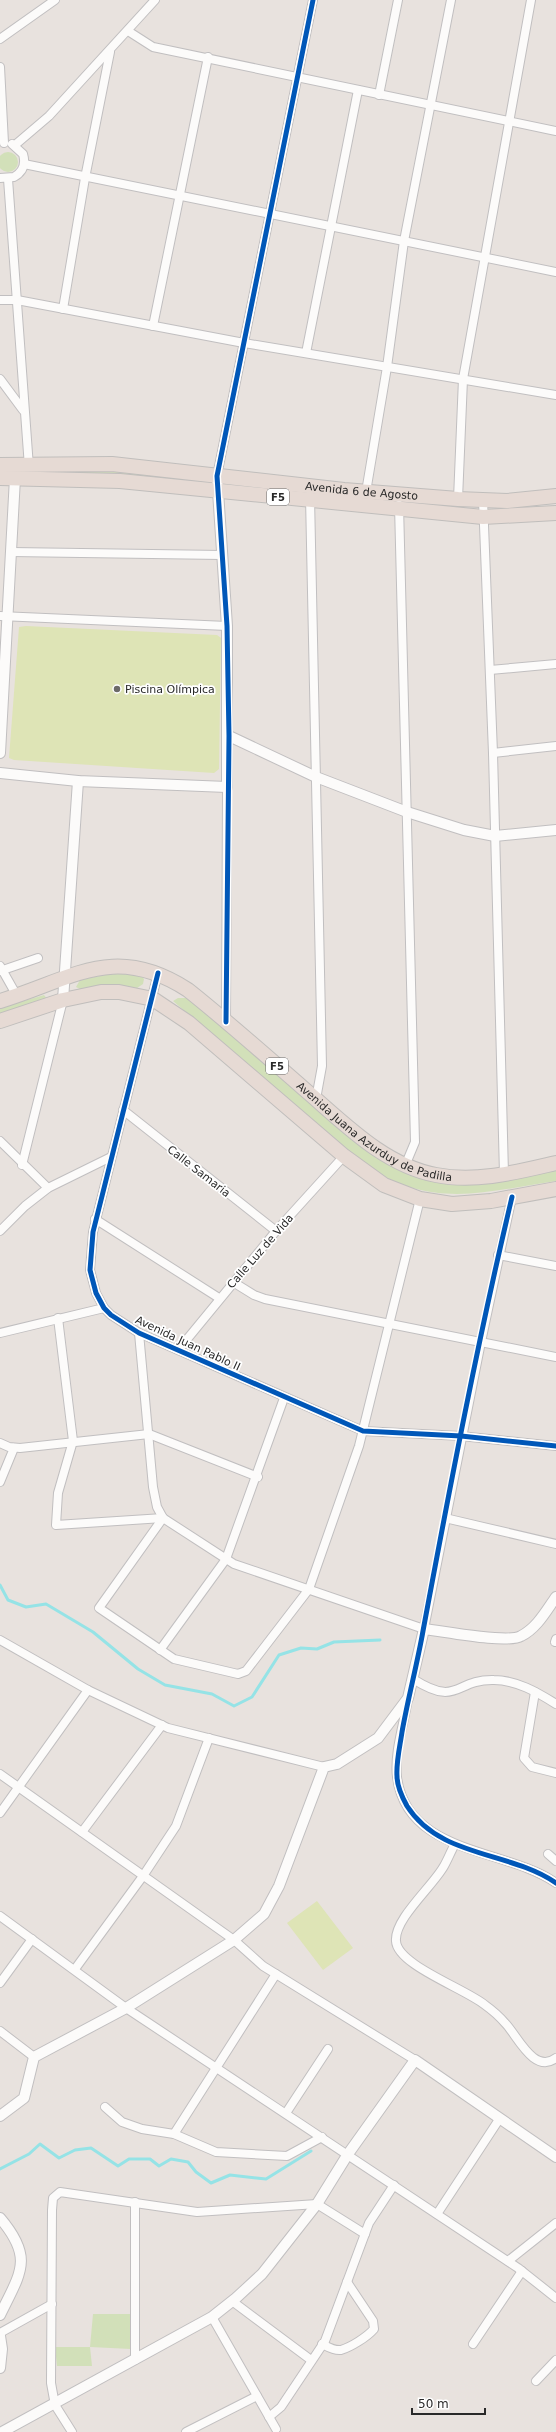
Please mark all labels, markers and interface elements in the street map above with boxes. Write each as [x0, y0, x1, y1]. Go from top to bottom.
street label: Avenida 6 de Agosto [304, 480, 419, 503]
road number: F5 [267, 489, 289, 505]
place label: Piscina Olímpica [125, 683, 215, 696]
marker: Piscina Olímpica [112, 684, 122, 694]
road number: F5 [266, 1058, 288, 1074]
street label: Avenida Juana Azurduy de Padilla [294, 1079, 453, 1184]
street label: Calle Samaria [165, 1143, 233, 1200]
street label: Calle Luz de Vida [225, 1211, 296, 1291]
street label: Avenida Juan Pablo II [133, 1313, 242, 1374]
scale bar [412, 2390, 485, 2416]
text: 50 m [418, 2397, 449, 2411]

